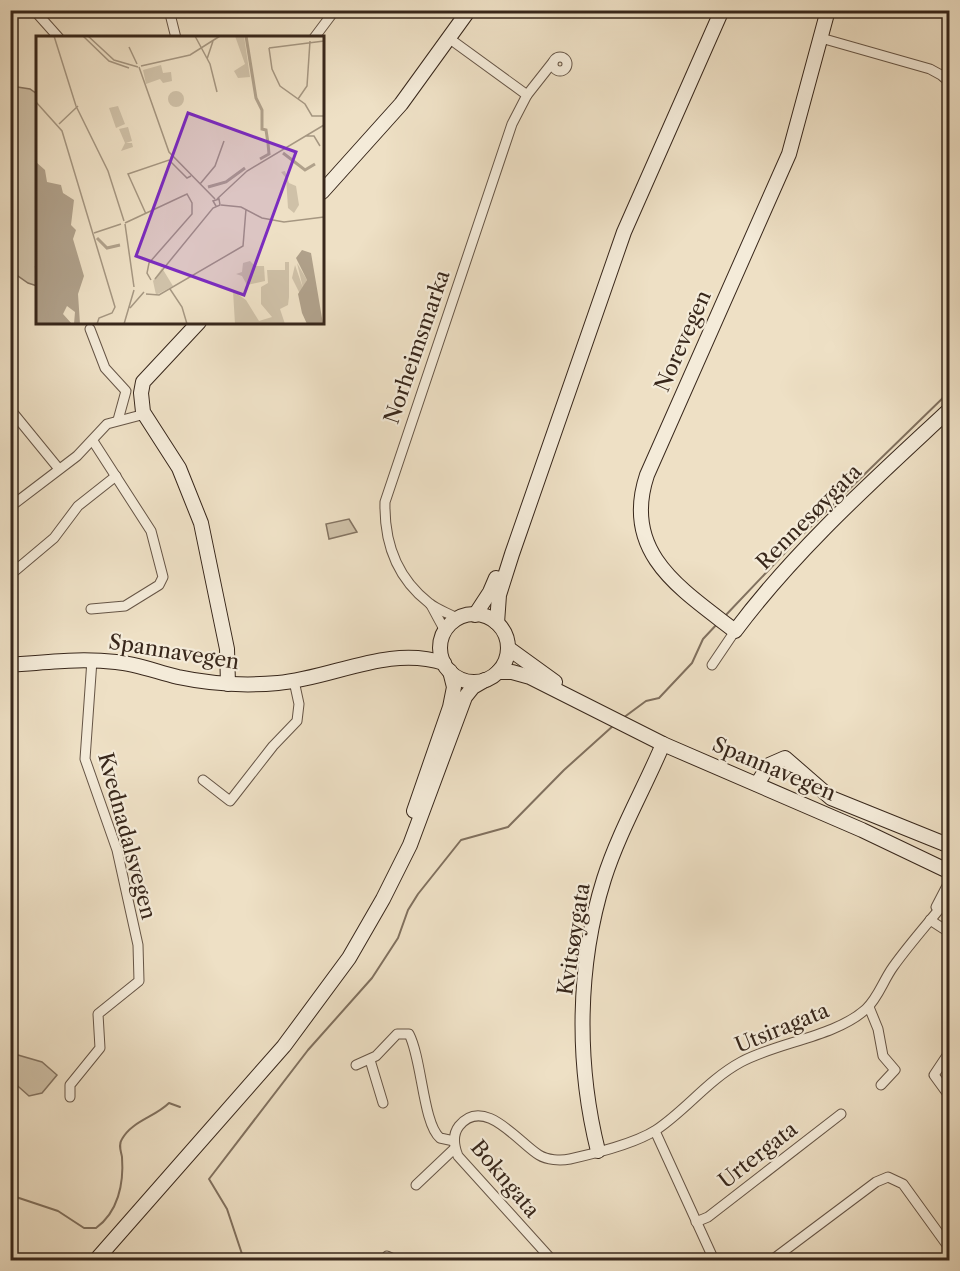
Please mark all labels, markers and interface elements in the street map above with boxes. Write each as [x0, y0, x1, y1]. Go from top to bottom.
inset map [36, 36, 324, 324]
street label: Norheimsmarka [379, 266, 455, 427]
street label: Norevegen [649, 286, 716, 395]
street label: Rennesøygata [751, 458, 867, 574]
street label: Spannavegen [107, 629, 241, 674]
street label: Spannavegen [709, 731, 840, 806]
street label: Kvednadalsvegen [93, 750, 162, 922]
street label: Kvitsøygata [552, 880, 595, 997]
street label: Utsiragata [731, 997, 833, 1058]
street label: Urtergata [713, 1116, 803, 1193]
street label: Bokngata [466, 1135, 546, 1223]

